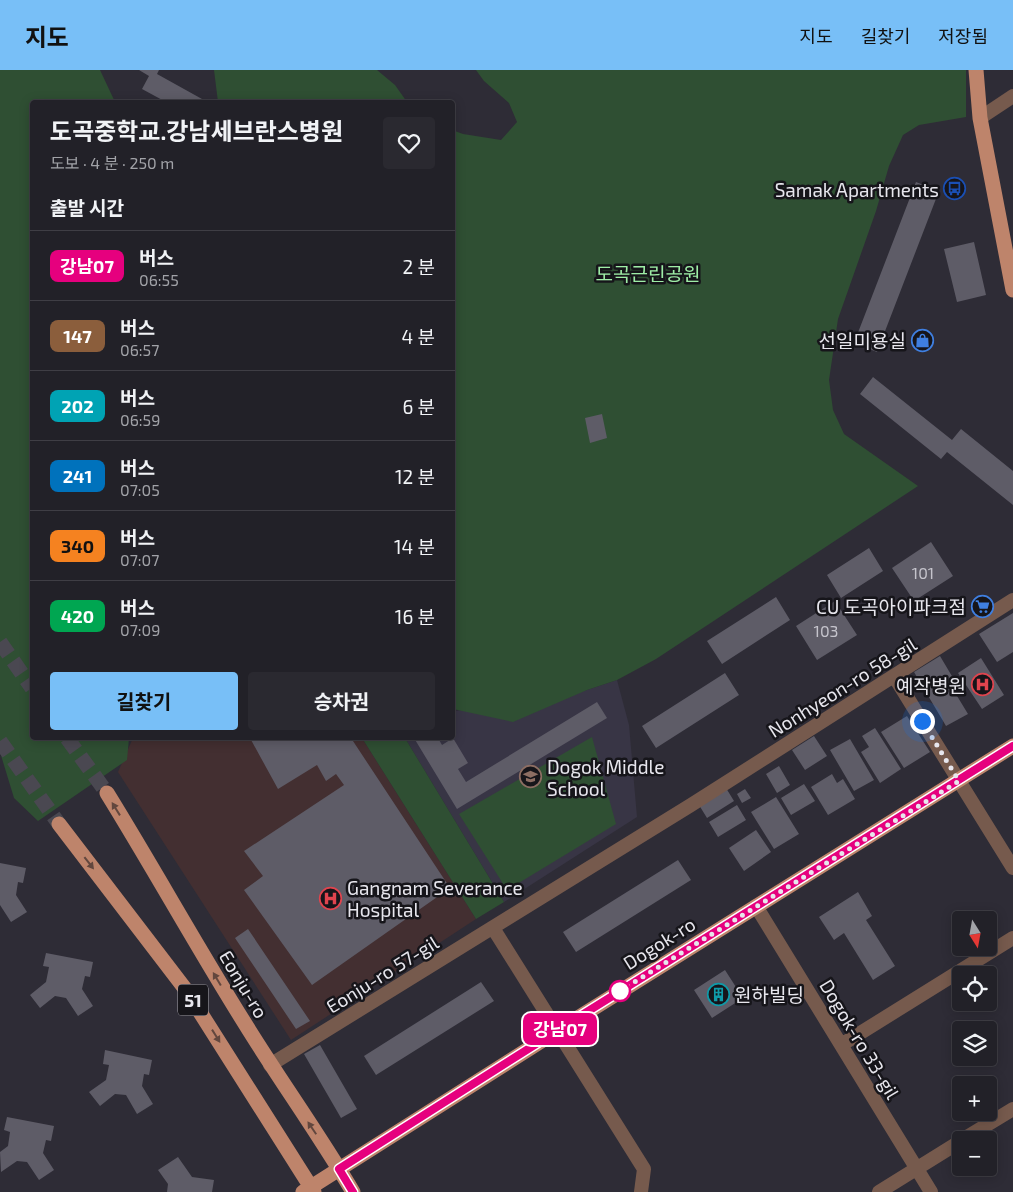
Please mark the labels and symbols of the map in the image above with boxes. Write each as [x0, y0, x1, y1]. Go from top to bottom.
bus stop icon: Samak Apartments [943, 177, 967, 201]
place label: Samak Apartments [775, 178, 939, 201]
park label: 도곡근린공원 [596, 262, 700, 285]
shop icon: 선일미용실 [910, 328, 934, 352]
place label: 선일미용실 [819, 329, 906, 352]
house number: 101 [912, 563, 934, 582]
supermarket icon: CU 도곡아이파크점 [970, 594, 994, 618]
place label: CU 도곡아이파크점 [816, 595, 966, 618]
house number: 103 [814, 621, 838, 640]
street label: Nonhyeon-ro 58-gil [764, 632, 921, 742]
hospital icon: 예작병원 [970, 673, 994, 697]
place label: 예작병원 [896, 674, 966, 697]
your location [910, 709, 935, 734]
place label: Dogok Middle School [547, 755, 664, 800]
school or university icon: Dogok Middle School [519, 765, 543, 789]
one-way arrow [112, 802, 121, 815]
one-way arrow [83, 856, 94, 869]
place label: Gangnam Severance Hospital [347, 876, 523, 921]
hospital icon: Gangnam Severance Hospital [319, 886, 343, 910]
north arrow [952, 911, 998, 956]
street label: Dogok-ro [619, 912, 699, 974]
street label: Eonju-ro 57-gil [322, 930, 443, 1018]
street label: Eonju-ro [215, 946, 273, 1022]
one-way arrow [212, 972, 221, 985]
street label: Dogok-ro 33-gil [815, 975, 905, 1103]
unlabelled marker [609, 980, 631, 1002]
building icon: 원하빌딩 [706, 982, 730, 1006]
place label: 원하빌딩 [734, 983, 804, 1006]
road number: 51 [178, 984, 208, 1016]
line badge: 강남07 [525, 1013, 595, 1045]
one-way arrow [211, 1030, 220, 1043]
one-way arrow [307, 1122, 317, 1135]

